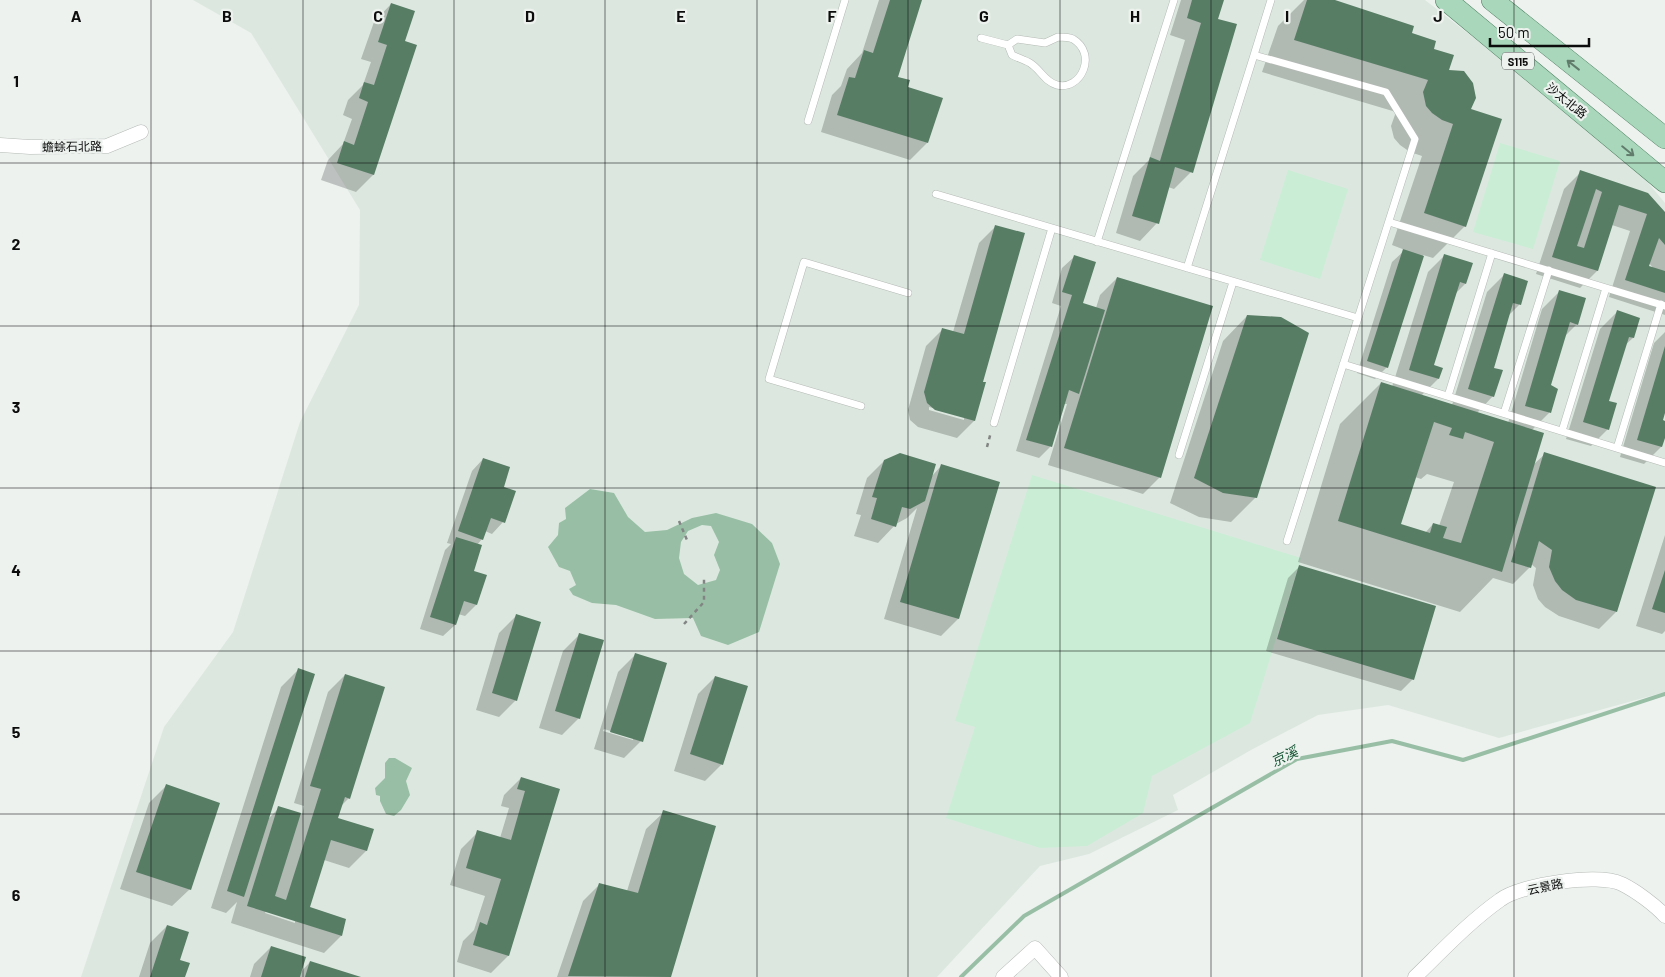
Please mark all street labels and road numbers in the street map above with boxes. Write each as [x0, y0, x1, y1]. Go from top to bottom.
road number: S115 [1502, 52, 1534, 70]
street label: 沙太北路 [1544, 79, 1590, 121]
street label: 蟾蜍石北路 [42, 138, 102, 154]
street label: 云景路 [1526, 875, 1564, 897]

